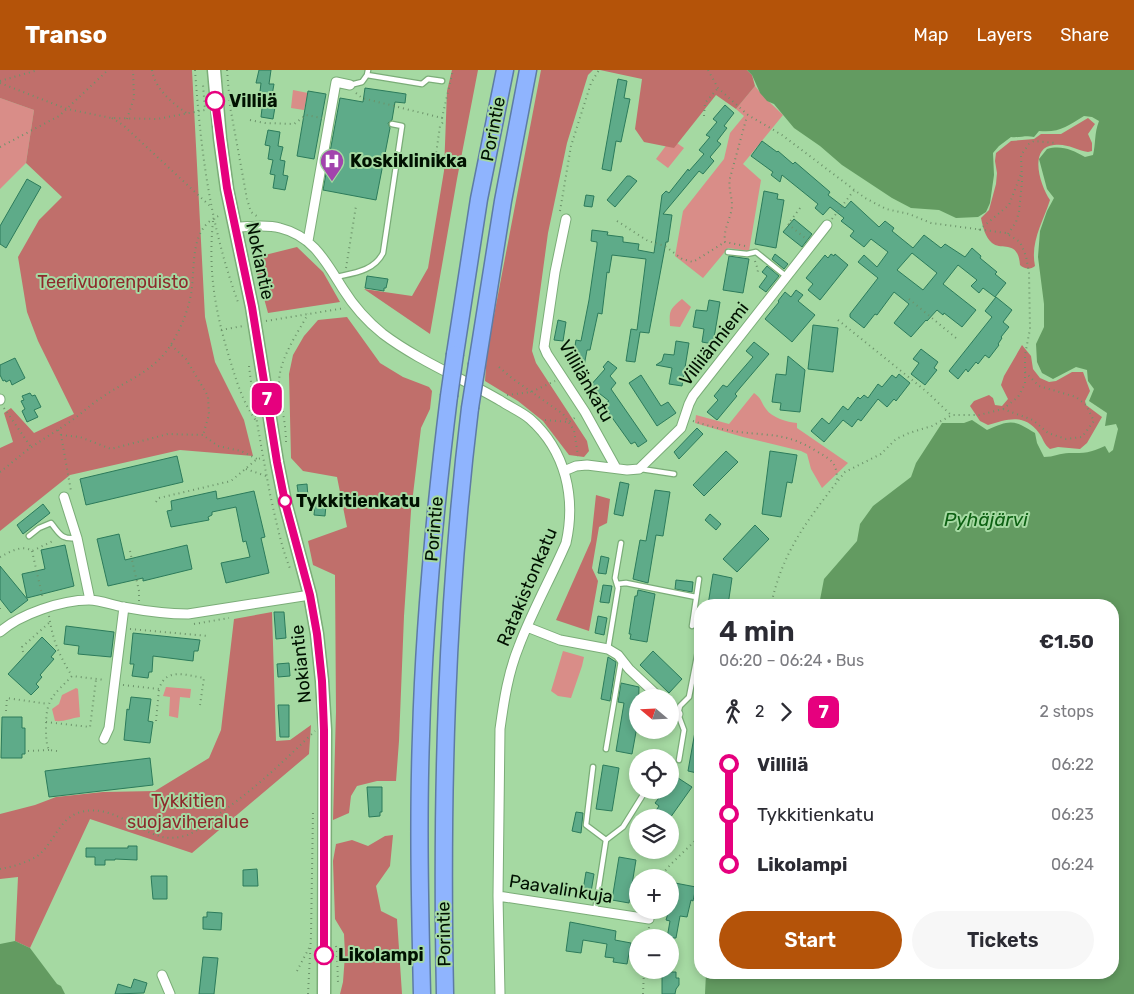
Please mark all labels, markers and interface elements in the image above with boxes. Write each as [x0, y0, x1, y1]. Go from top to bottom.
text: Transo [25, 21, 107, 49]
text: Map [914, 24, 949, 46]
text: Layers [977, 24, 1032, 46]
text: Share [1060, 24, 1109, 46]
place label: Villilä [229, 90, 278, 112]
marker: Villilä [205, 91, 225, 111]
street label: Porintie [476, 95, 510, 163]
hospital icon: Koskiklinikka [319, 148, 345, 182]
place label: Koskiklinikka [350, 150, 467, 172]
street label: Nokiantie [241, 220, 279, 302]
park label: Teerivuorenpuisto [37, 271, 189, 293]
street label: Villilänniemi [675, 298, 753, 390]
street label: Villilänkatu [554, 336, 618, 426]
line badge: 7 [251, 383, 283, 415]
text: 7 [262, 388, 272, 410]
place label: Tykkitienkatu [296, 490, 420, 512]
marker: Tykkitienkatu [278, 494, 292, 508]
street label: Porintie [420, 496, 448, 562]
water label: Pyhäjärvi [944, 508, 1028, 531]
street label: Ratakistonkatu [492, 524, 562, 650]
text: 4 min [719, 615, 795, 648]
street label: Nokiantie [286, 624, 316, 704]
text: €1.50 [1039, 630, 1094, 653]
text: 06:20 – 06:24 · Bus [719, 651, 864, 670]
north arrow [629, 689, 679, 739]
map controls [629, 689, 679, 979]
icon: walk [719, 698, 747, 726]
icon: forward [772, 698, 800, 726]
text: 7 [818, 701, 829, 723]
text: 2 [755, 702, 764, 721]
text: 2 stops [1039, 702, 1094, 721]
button: locate [629, 749, 679, 799]
text: Villilä [757, 753, 808, 776]
text: 06:22 [1051, 755, 1094, 774]
park label: Tykkitien suojaviheralue [127, 790, 249, 833]
text: Tykkitienkatu [757, 803, 874, 826]
text: 06:23 [1051, 805, 1094, 824]
button: layers [629, 809, 679, 859]
text: Likolampi [757, 853, 848, 876]
text: 06:24 [1051, 855, 1094, 874]
button: + [629, 869, 679, 919]
street label: Paavalinkuja [507, 870, 615, 908]
street label: Porintie [432, 901, 456, 967]
button: Start [719, 911, 902, 969]
button: Tickets [912, 911, 1094, 969]
button: − [629, 929, 679, 979]
place label: Likolampi [338, 944, 424, 966]
marker: Likolampi [314, 945, 334, 965]

